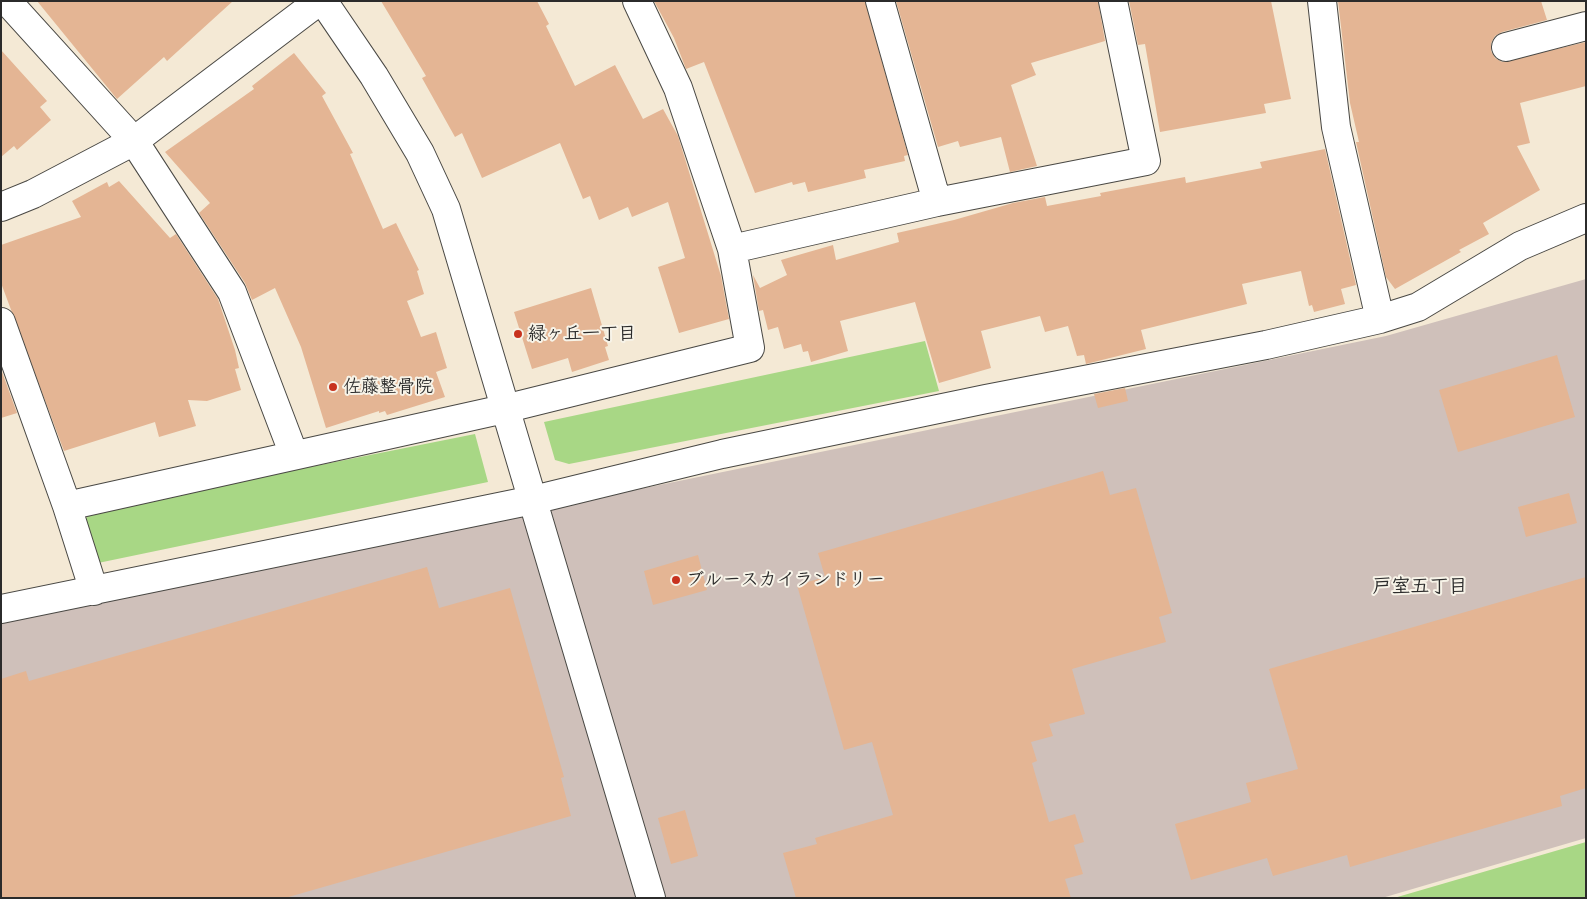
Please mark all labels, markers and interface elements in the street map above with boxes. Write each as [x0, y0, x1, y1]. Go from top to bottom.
place label: 緑ヶ丘一丁目 [528, 323, 636, 345]
marker: 緑ヶ丘一丁目 [512, 328, 524, 340]
place label: 佐藤整骨院 [343, 376, 433, 398]
marker: 佐藤整骨院 [327, 381, 339, 393]
place label: ブルースカイランドリー [686, 569, 885, 591]
marker: ブルースカイランドリー [670, 574, 682, 586]
district label: 戸室五丁目 [1373, 576, 1467, 598]

